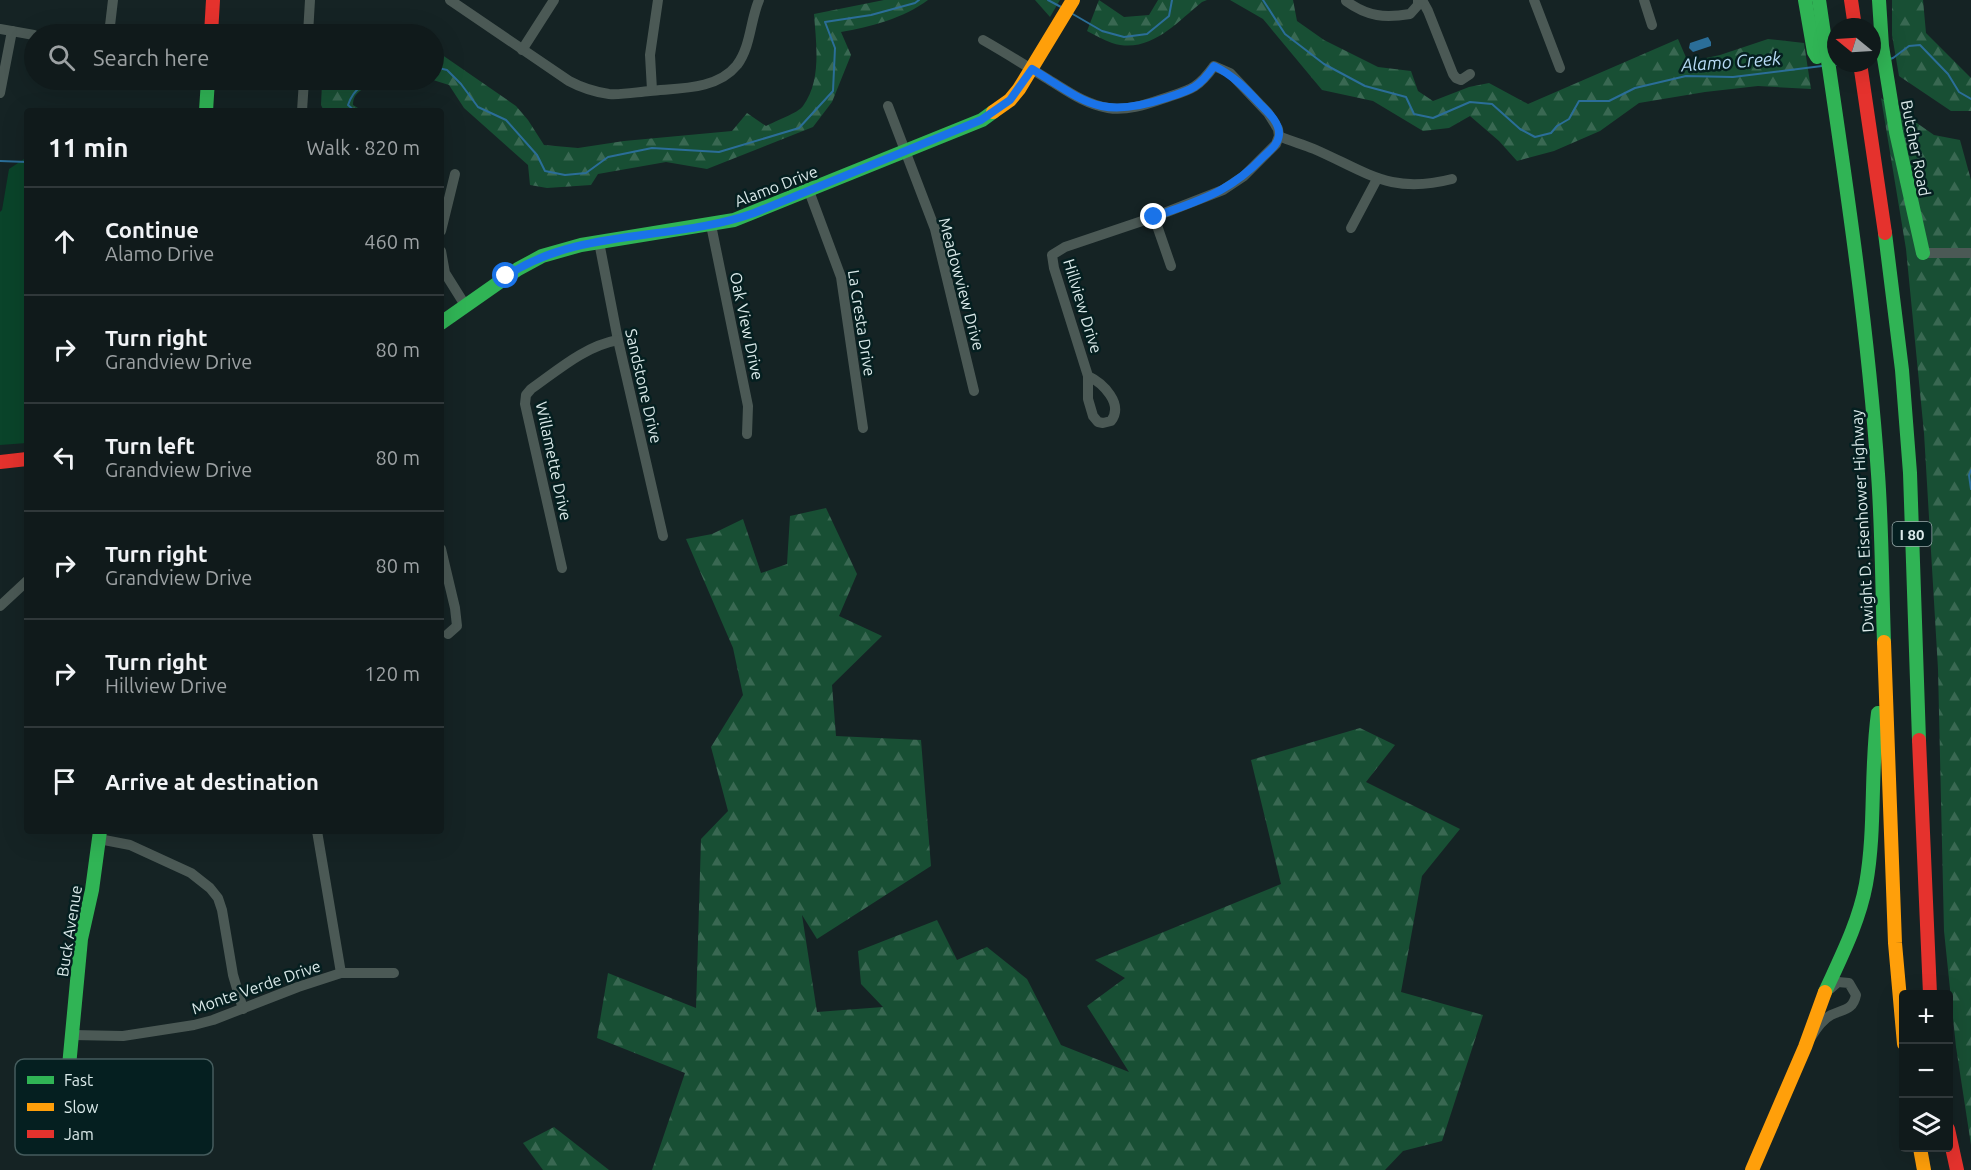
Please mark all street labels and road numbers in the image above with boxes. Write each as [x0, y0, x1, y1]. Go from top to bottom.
street label: Butcher Road [1898, 98, 1934, 198]
street label: Alamo Drive [732, 162, 820, 210]
street label: Meadowview Drive [936, 216, 988, 352]
street label: Hillview Drive [1060, 257, 1106, 355]
street label: La Cresta Drive [845, 268, 879, 378]
street label: Oak View Drive [727, 270, 767, 382]
street label: Sandstone Drive [622, 327, 666, 445]
street label: Willamette Drive [533, 400, 575, 522]
street label: Dwight D. Eisenhower Highway [1847, 409, 1877, 633]
road number: I 80 [1892, 522, 1932, 546]
street label: Buck Avenue [53, 884, 85, 978]
street label: Monte Verde Drive [189, 956, 323, 1018]

